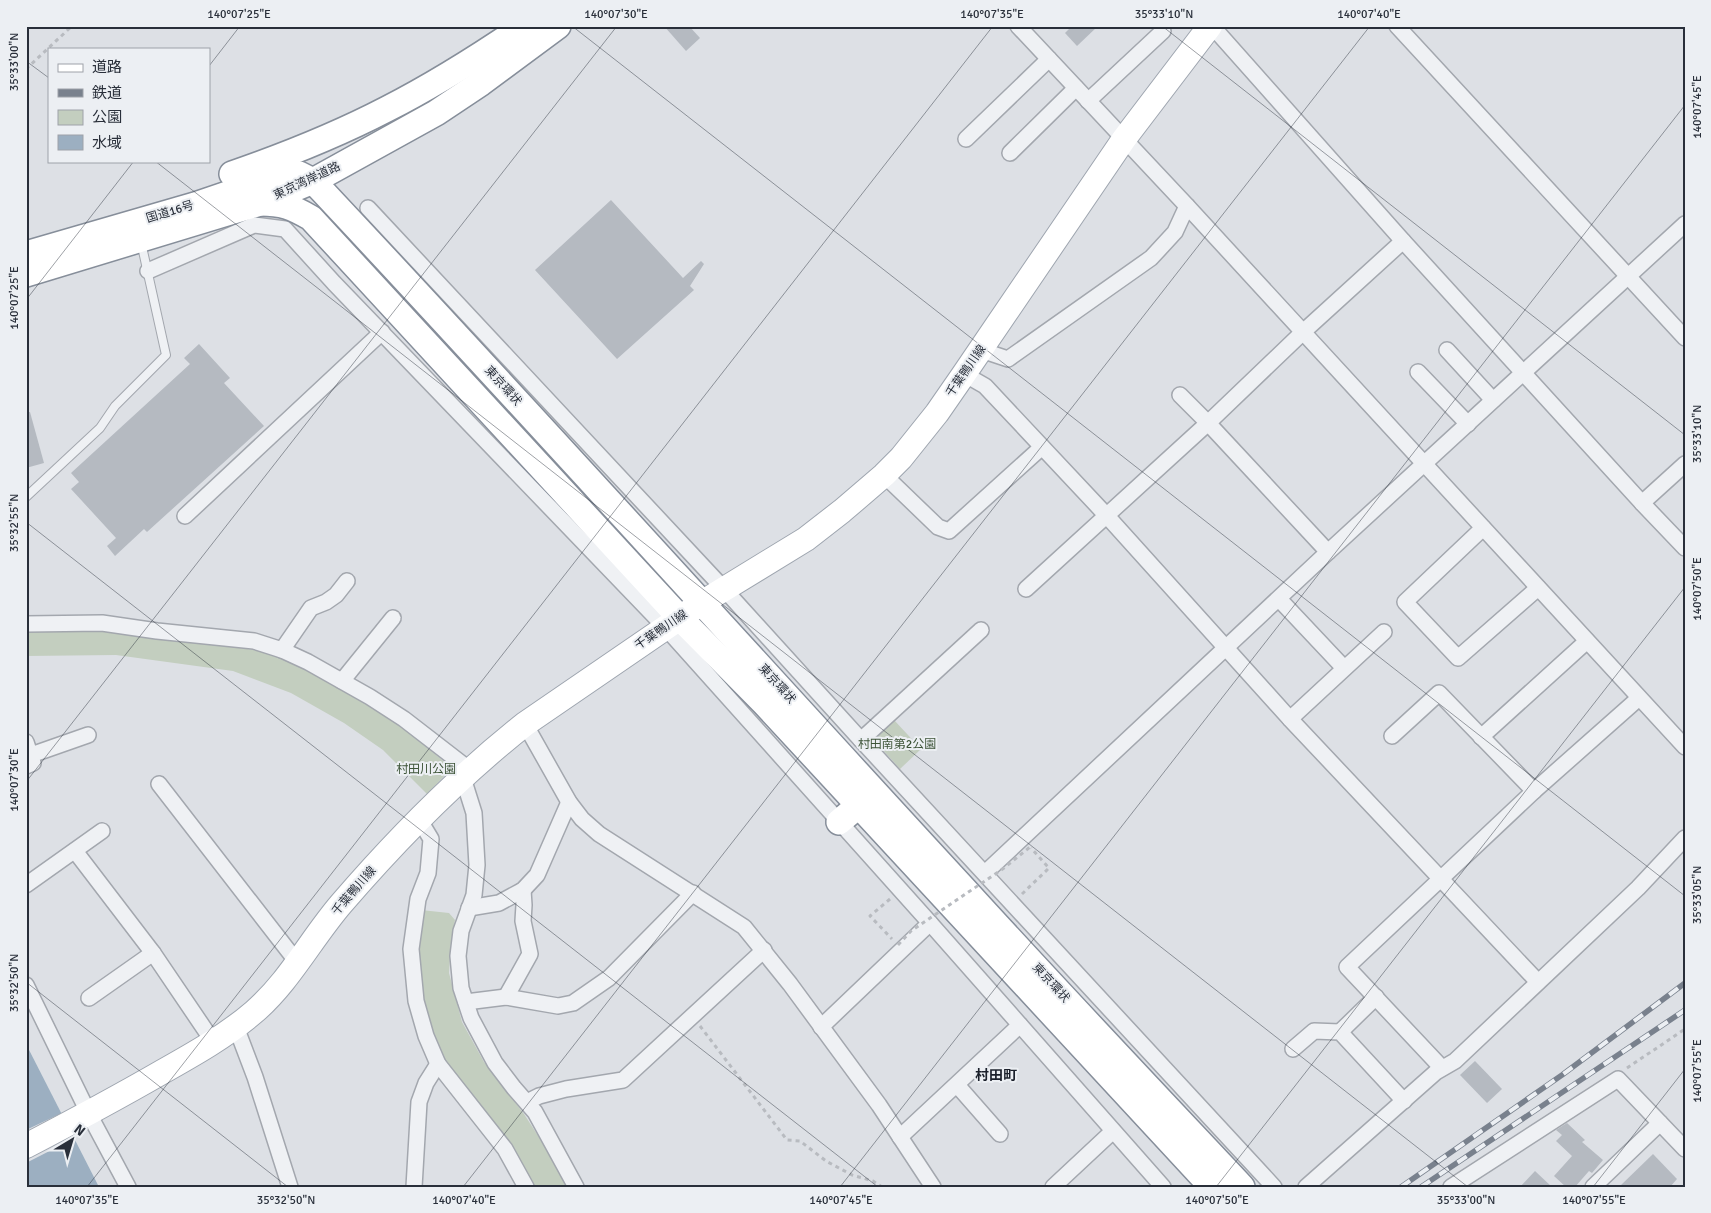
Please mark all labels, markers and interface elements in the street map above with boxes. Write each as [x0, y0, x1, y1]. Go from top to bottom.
text: 140°07'25"E [207, 7, 271, 22]
text: 140°07'30"E [584, 7, 648, 22]
text: 140°07'35"E [960, 7, 1024, 22]
text: 35°33'10"N [1135, 7, 1193, 22]
text: 140°07'40"E [1337, 7, 1401, 22]
text: 35°33'00"N [7, 33, 22, 91]
legend [48, 48, 210, 162]
text: 道路 [92, 58, 122, 76]
text: 140°07'45"E [1690, 75, 1705, 139]
text: 鉄道 [92, 84, 122, 102]
text: 公園 [92, 108, 122, 126]
text: 水域 [92, 134, 122, 152]
street label: 東京湾岸道路 [271, 159, 343, 203]
street label: 国道16号 [144, 198, 196, 226]
text: 140°07'25"E [7, 266, 22, 330]
street label: 千葉鴨川線 [943, 342, 989, 400]
street label: 東京環状 [481, 363, 525, 409]
text: 35°33'10"N [1690, 405, 1705, 463]
text: 35°32'55"N [7, 494, 22, 552]
text: 140°07'50"E [1690, 557, 1705, 621]
street label: 千葉鴨川線 [632, 607, 690, 653]
street label: 東京環状 [755, 661, 799, 707]
park label: 村田南第2公園 [858, 737, 936, 752]
text: 140°07'30"E [7, 748, 22, 812]
park label: 村田川公園 [396, 762, 456, 777]
street label: 千葉鴨川線 [329, 863, 379, 919]
text: 35°33'05"N [1690, 866, 1705, 924]
text: 35°32'50"N [7, 954, 22, 1012]
street label: 東京環状 [1029, 960, 1073, 1006]
text: 140°07'55"E [1690, 1039, 1705, 1103]
district label: 村田町 [975, 1067, 1017, 1084]
north arrow [48, 1116, 98, 1166]
text: N [71, 1120, 89, 1140]
text: 140°07'35"E [55, 1193, 119, 1208]
text: 35°32'50"N [257, 1193, 315, 1208]
text: 140°07'40"E [432, 1193, 496, 1208]
text: 140°07'45"E [809, 1193, 873, 1208]
text: 140°07'50"E [1185, 1193, 1249, 1208]
text: 35°33'00"N [1437, 1193, 1495, 1208]
text: 140°07'55"E [1562, 1193, 1626, 1208]

